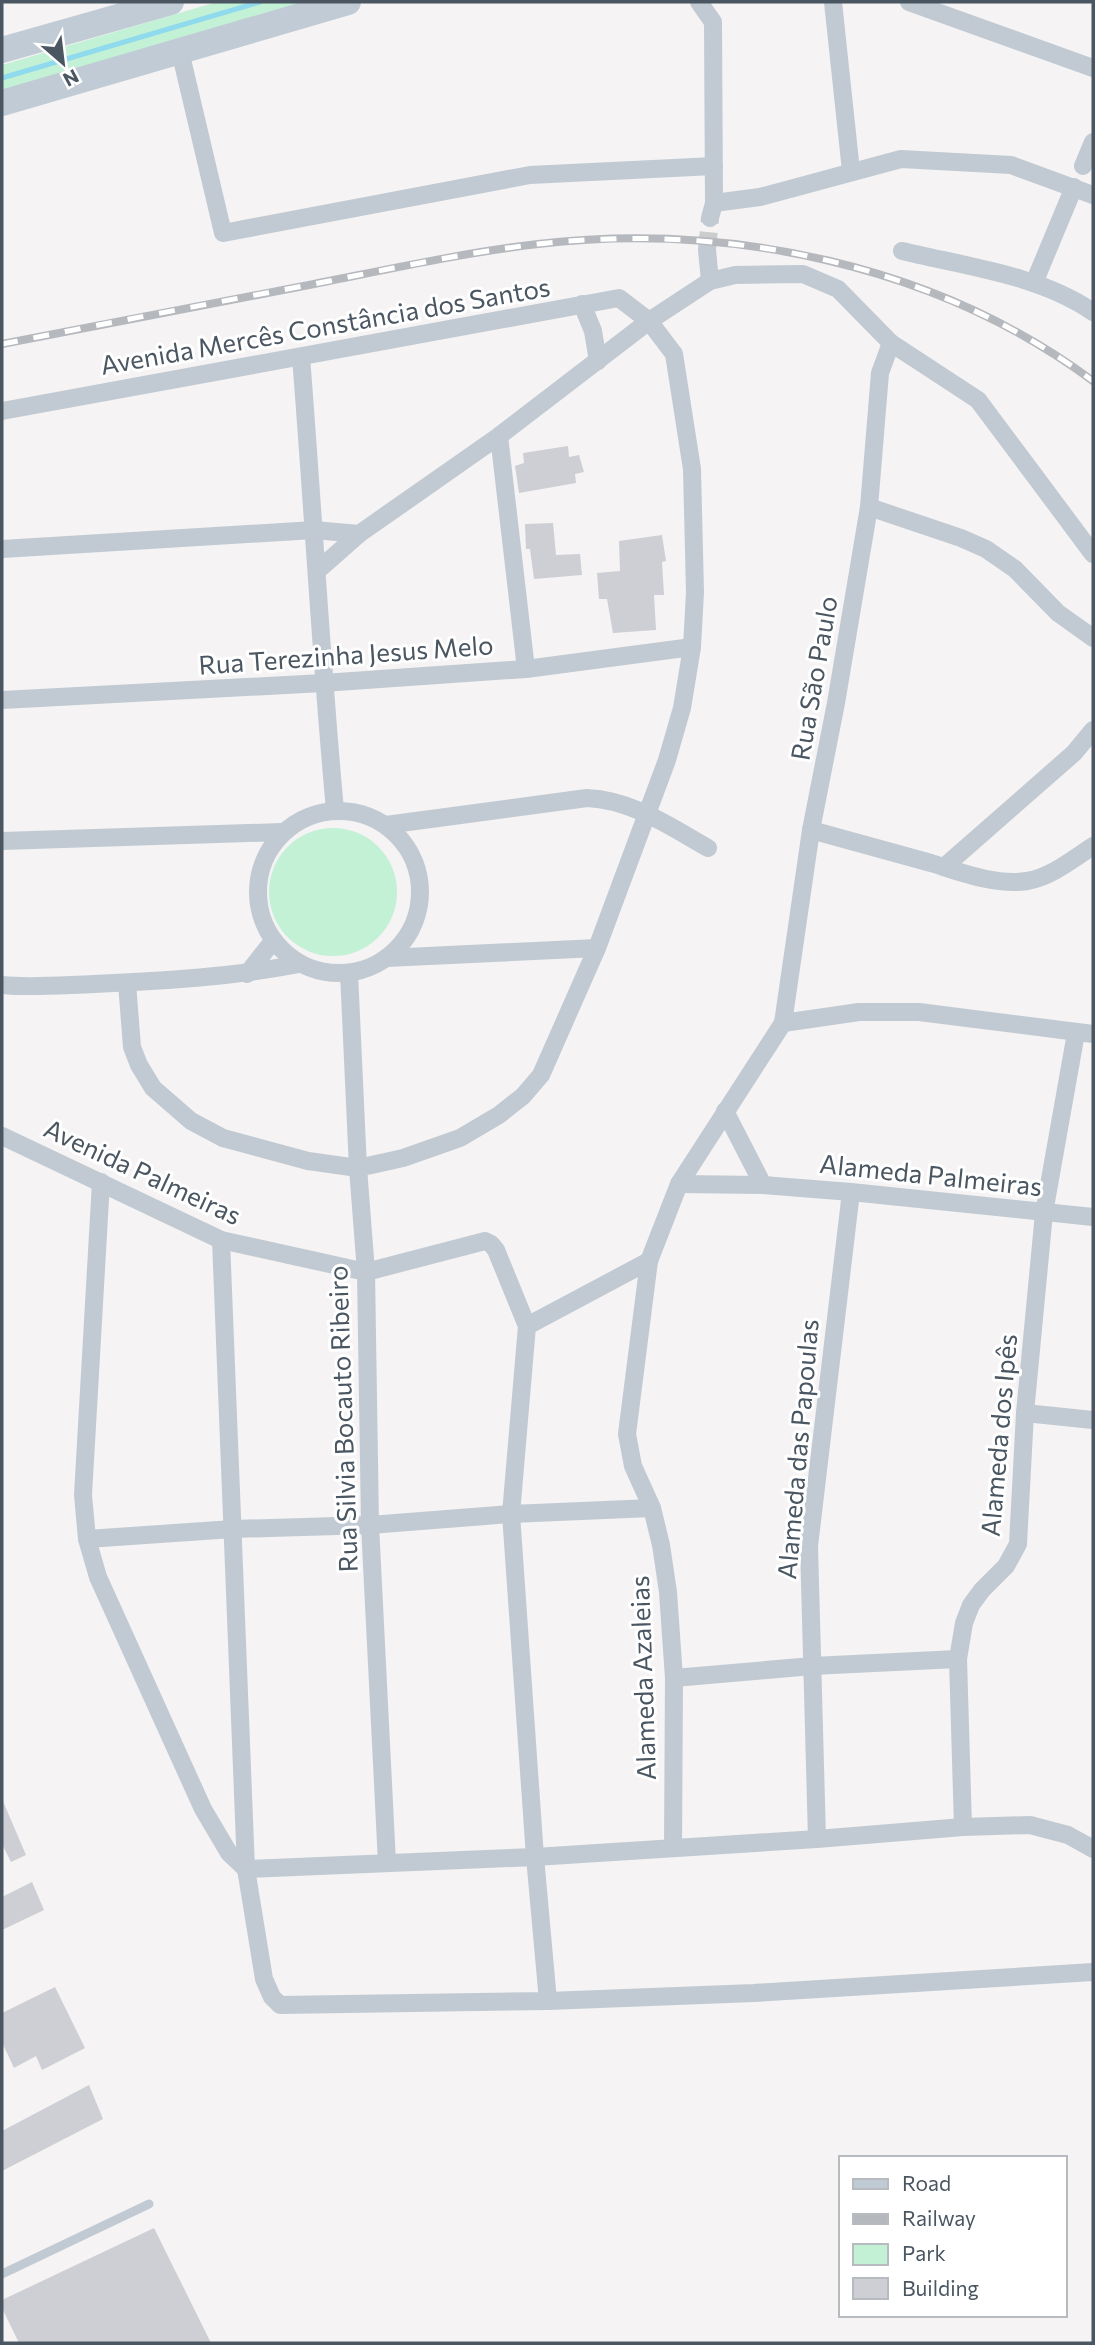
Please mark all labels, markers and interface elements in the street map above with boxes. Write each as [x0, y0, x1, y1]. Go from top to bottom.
north arrow [28, 28, 98, 98]
text: N [60, 65, 83, 92]
street label: Avenida Mercês Constância dos Santos [98, 270, 552, 380]
street label: Rua São Paulo [783, 593, 843, 763]
street label: Rua Terezinha Jesus Melo [198, 628, 494, 680]
street label: Avenida Palmeiras [40, 1112, 246, 1230]
street label: Alameda Palmeiras [818, 1147, 1044, 1201]
street label: Rua Silvia Bocauto Ribeiro [321, 1265, 363, 1573]
street label: Alameda das Papoulas [770, 1318, 824, 1580]
street label: Alameda dos Ipês [974, 1332, 1022, 1538]
street label: Alameda Azaleias [623, 1575, 661, 1781]
legend [839, 2156, 1067, 2317]
text: Road [902, 2170, 951, 2195]
text: Railway [902, 2205, 976, 2230]
text: Park [902, 2240, 946, 2265]
text: Building [902, 2275, 979, 2300]

